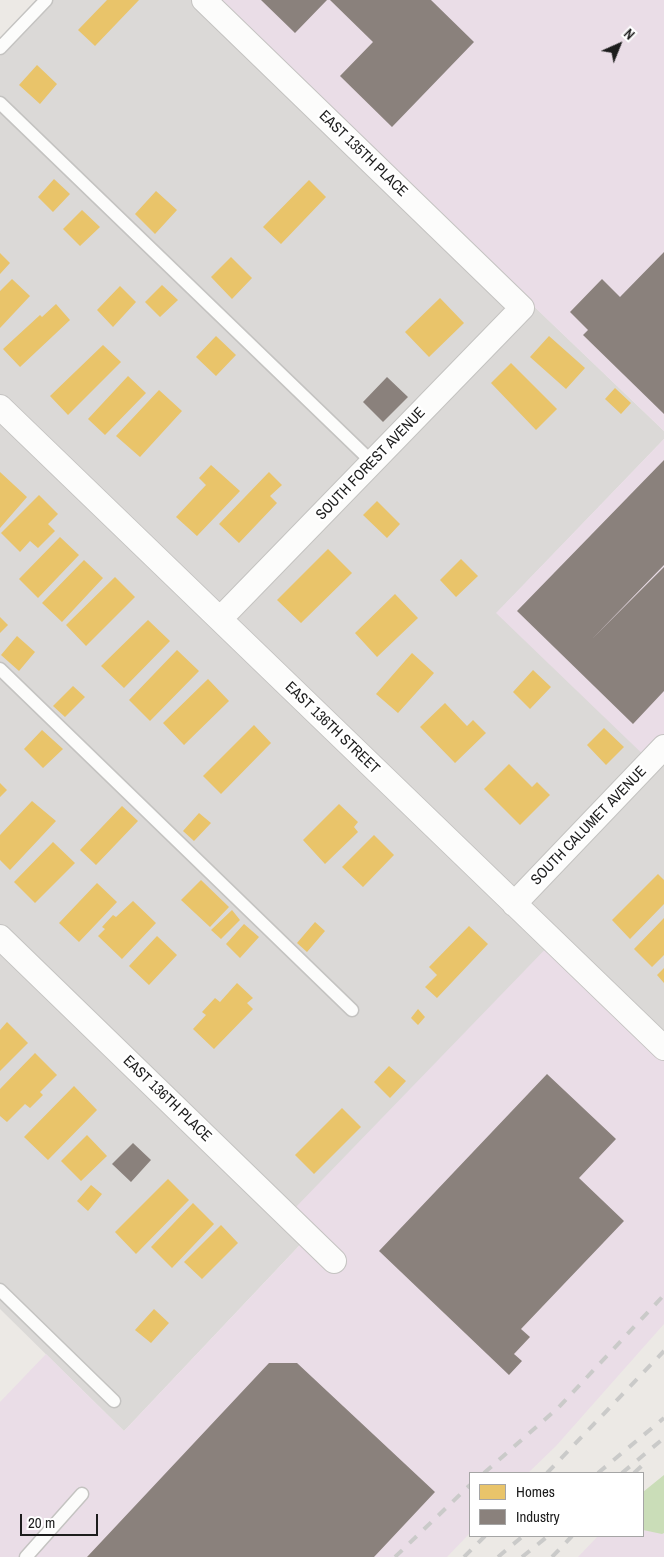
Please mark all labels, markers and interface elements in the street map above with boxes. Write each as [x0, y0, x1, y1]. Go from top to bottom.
north arrow [594, 20, 644, 70]
text: N [620, 25, 639, 44]
street label: EAST 135TH PLACE [315, 107, 411, 201]
street label: SOUTH FOREST AVENUE [313, 404, 429, 524]
street label: EAST 136TH STREET [281, 678, 383, 778]
street label: SOUTH CALUMET AVENUE [528, 763, 650, 889]
street label: EAST 136TH PLACE [119, 1052, 215, 1146]
legend [469, 1472, 644, 1537]
text: Homes [516, 1481, 555, 1502]
scale bar [22, 1504, 100, 1536]
text: Industry [516, 1506, 560, 1527]
text: 20 m [28, 1512, 55, 1533]

